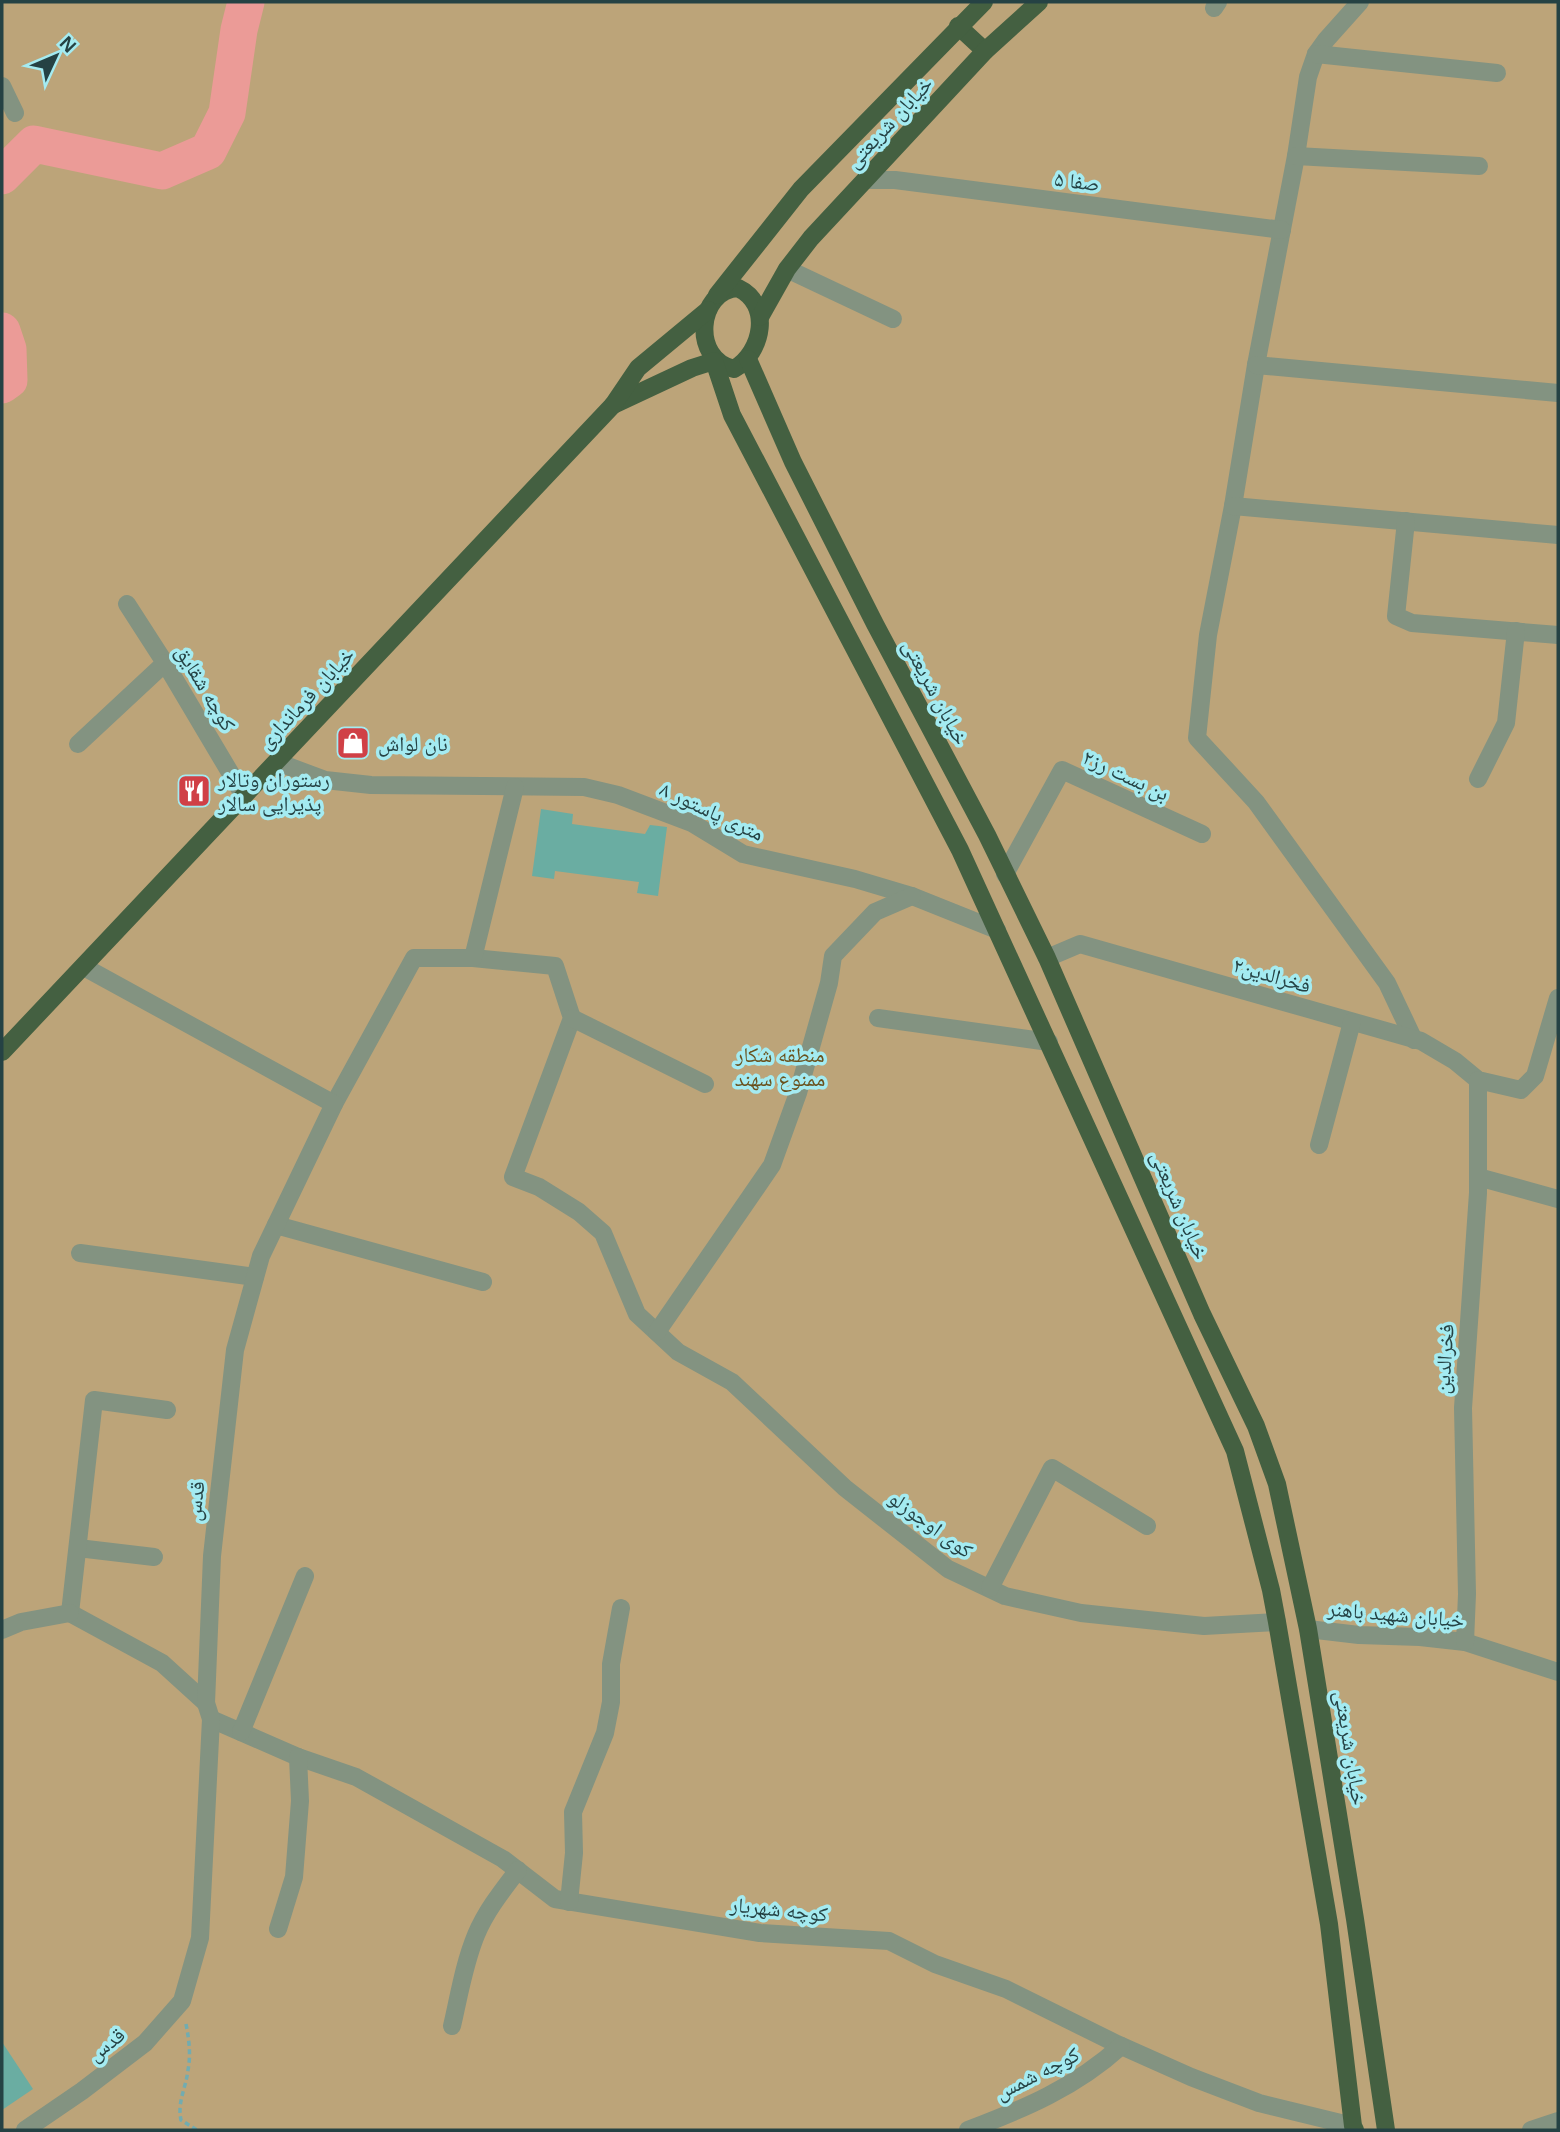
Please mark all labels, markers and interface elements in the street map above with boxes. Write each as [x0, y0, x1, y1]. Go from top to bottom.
north arrow [21, 21, 91, 91]
text: N [56, 32, 80, 57]
street label: خیابان شریعتی [841, 72, 938, 173]
street label: صفا ۵ [1053, 167, 1101, 195]
street label: خیابان شریعتی [897, 636, 973, 749]
street label: کوچه شقایق [170, 641, 241, 736]
street label: خیابان فرمانداری [253, 643, 359, 754]
shop icon: نان لواش [334, 724, 372, 762]
place label: نان لواش [378, 732, 448, 757]
street label: بن بست رز۲ [1078, 745, 1173, 807]
place label: رستوران وتالار پذیرایی سالار [217, 768, 330, 817]
restaurant icon: رستوران وتالار پذیرایی سالار [175, 772, 213, 810]
street label: ۸ متری پاستور [656, 777, 767, 846]
street label: فخرالدین۲ [1230, 953, 1313, 999]
park label: منطقه شکار ممنوع سهند [734, 1043, 825, 1092]
street label: خیابان شریعتی [1145, 1147, 1213, 1264]
street label: فخرالدین [1430, 1323, 1460, 1395]
street label: قدس [181, 1480, 211, 1522]
street label: کوی اوجوزلو [884, 1486, 978, 1563]
street label: خیابان شهید باهنر [1326, 1596, 1465, 1632]
street label: خیابان شریعتی [1329, 1689, 1371, 1807]
street label: کوچه شهریار [728, 1892, 829, 1927]
street label: قدس [83, 2023, 130, 2067]
street label: کوچه شمس [991, 2042, 1084, 2106]

